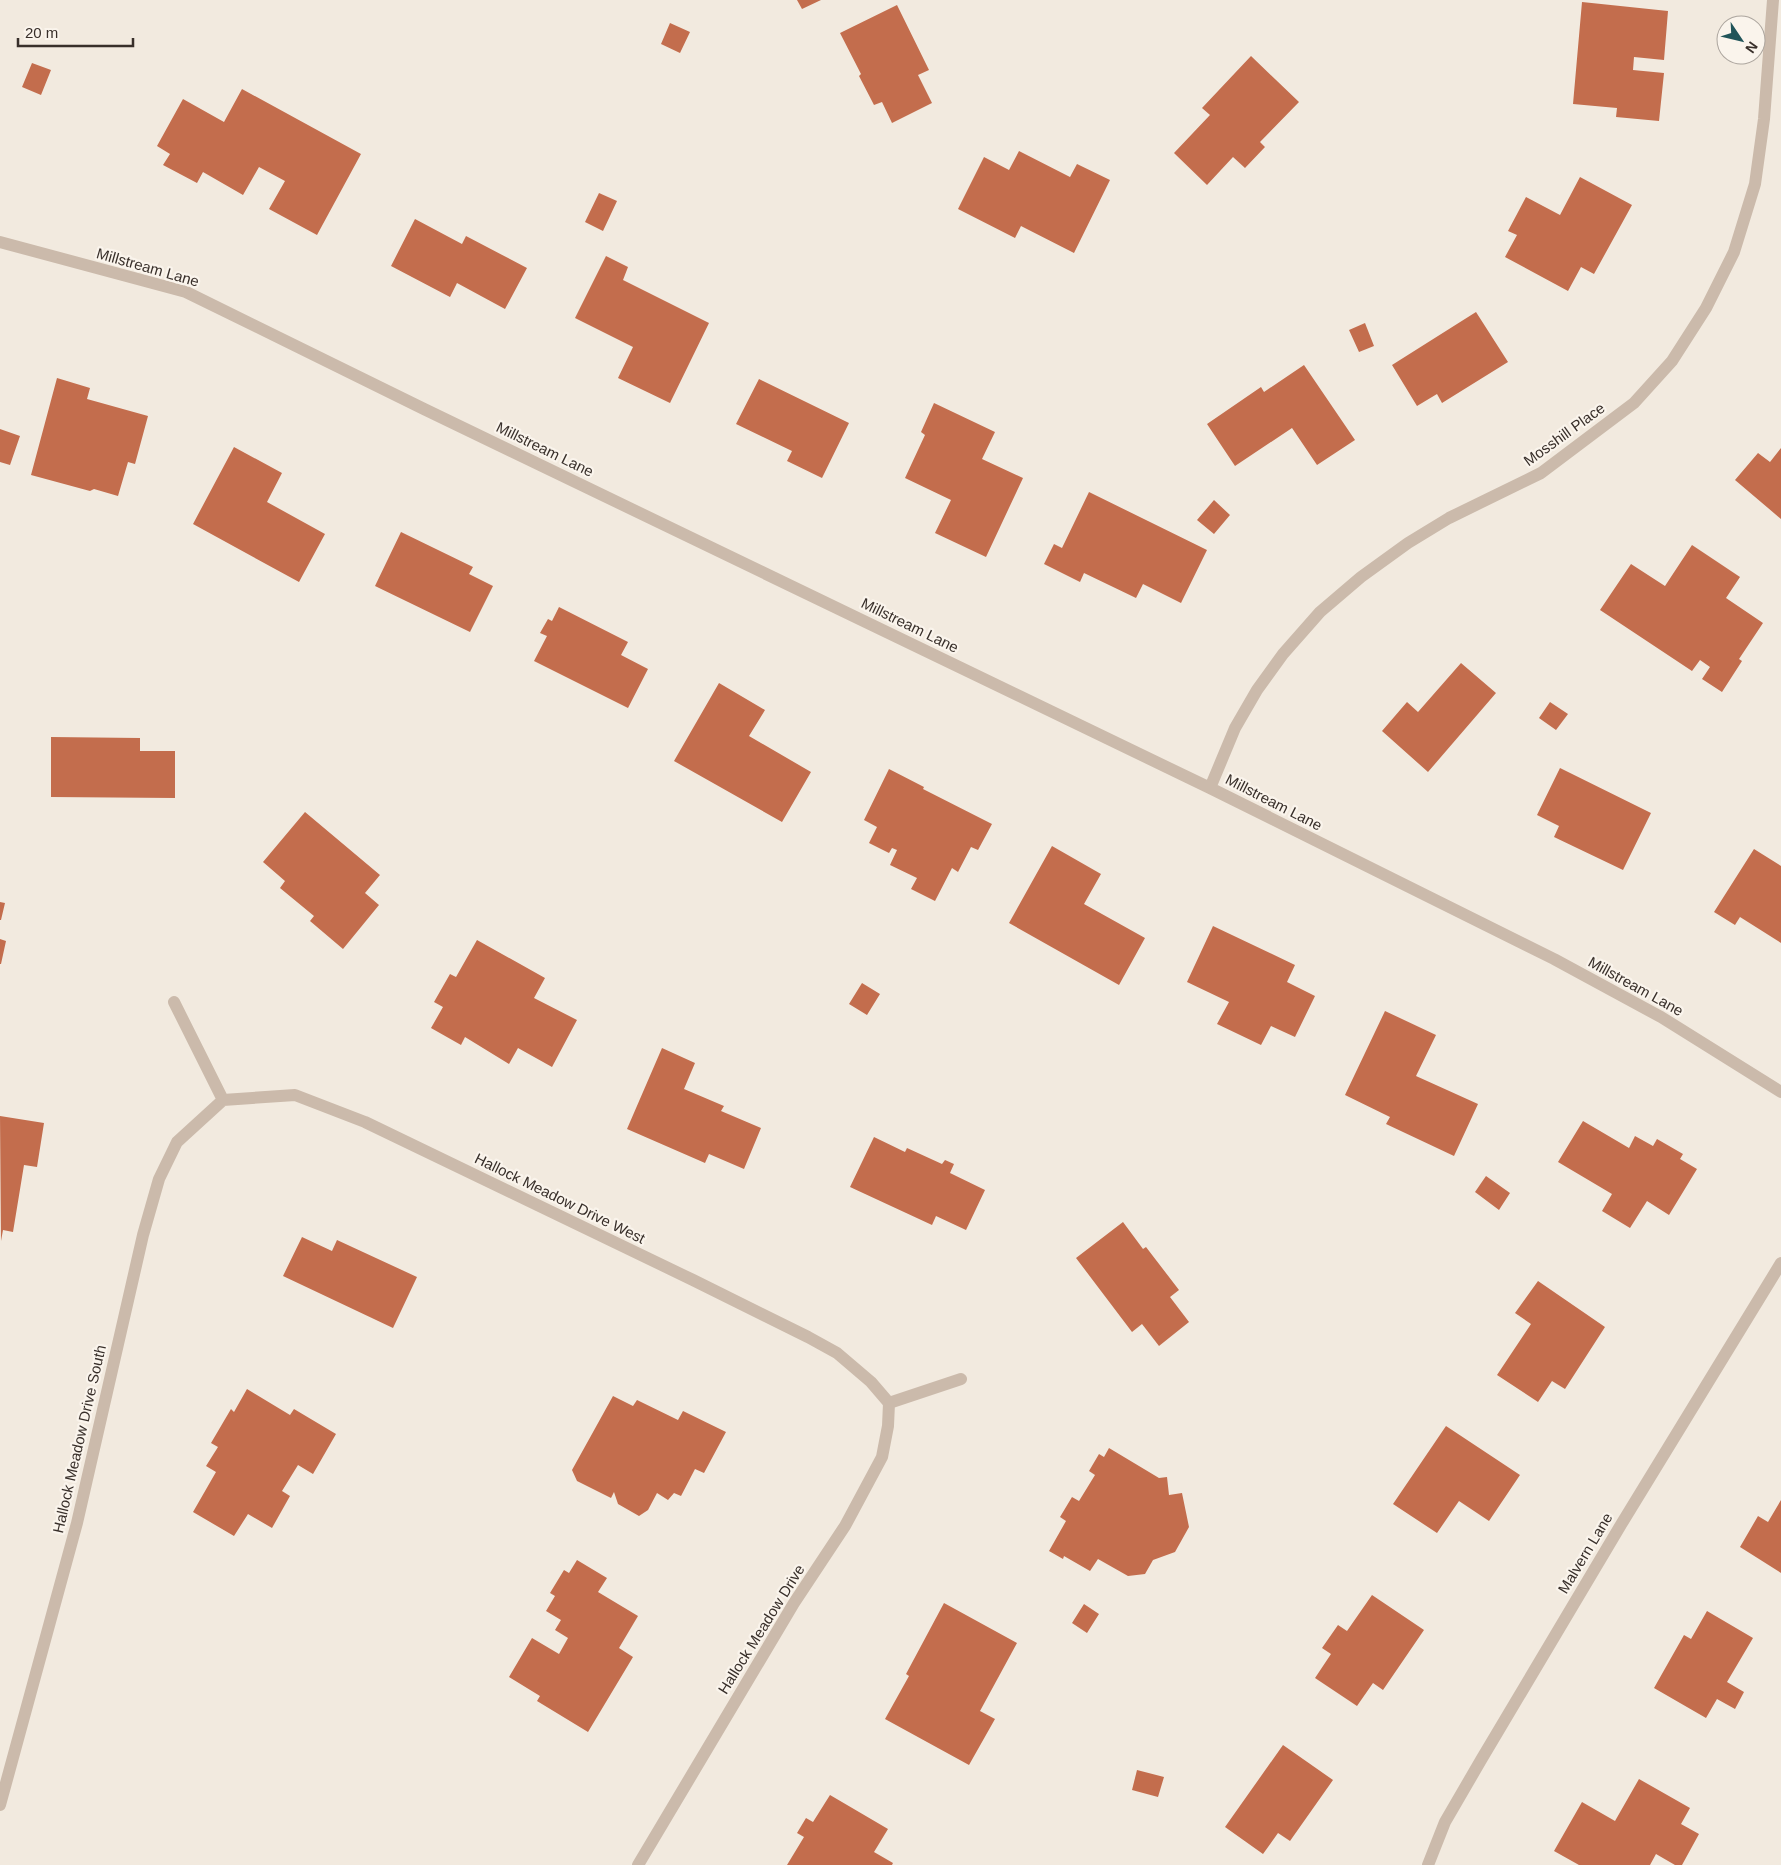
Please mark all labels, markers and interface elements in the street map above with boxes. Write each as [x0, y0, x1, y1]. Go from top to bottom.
scale bar [18, 15, 132, 47]
north arrow [1716, 15, 1766, 65]
text: 20 m [25, 24, 58, 41]
text: N [1742, 39, 1761, 56]
street label: Millstream Lane [95, 244, 201, 290]
street label: Mosshill Place [1520, 399, 1608, 469]
street label: Millstream Lane [494, 418, 596, 480]
street label: Millstream Lane [859, 594, 961, 656]
street label: Millstream Lane [1223, 770, 1325, 834]
street label: Millstream Lane [1586, 953, 1686, 1019]
street label: Hallock Meadow Drive West [472, 1149, 649, 1247]
street label: Hallock Meadow Drive South [49, 1343, 109, 1535]
street label: Malvern Lane [1554, 1510, 1616, 1596]
street label: Hallock Meadow Drive [714, 1561, 808, 1697]

